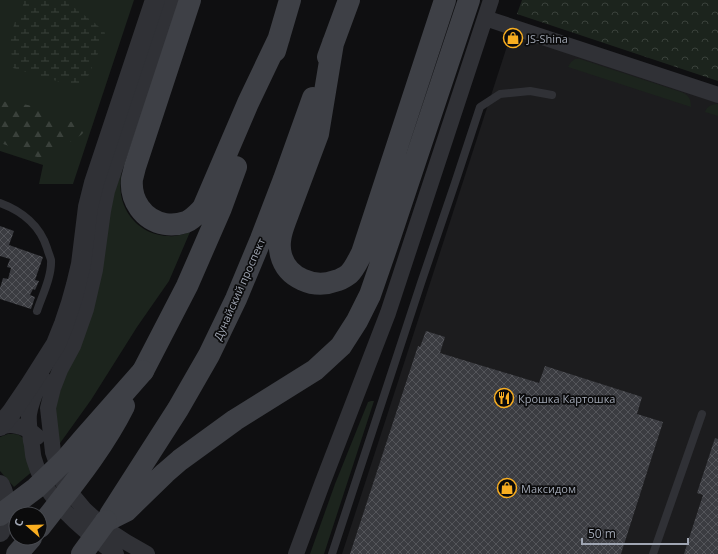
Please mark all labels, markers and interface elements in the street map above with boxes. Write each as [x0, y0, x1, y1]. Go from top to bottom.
shop icon: JS-Shina [502, 27, 524, 49]
place label: JS-Shina [526, 31, 568, 46]
street label: Дунайский проспект [210, 236, 268, 342]
restaurant icon: Крошка Картошка [493, 387, 515, 409]
place label: Крошка Картошка [518, 391, 615, 406]
shop icon: Максидом [496, 477, 518, 499]
place label: Максидом [521, 481, 576, 496]
north arrow [8, 506, 48, 546]
text: С [10, 517, 26, 528]
scale bar [582, 520, 688, 546]
text: 50 m [588, 525, 616, 542]

